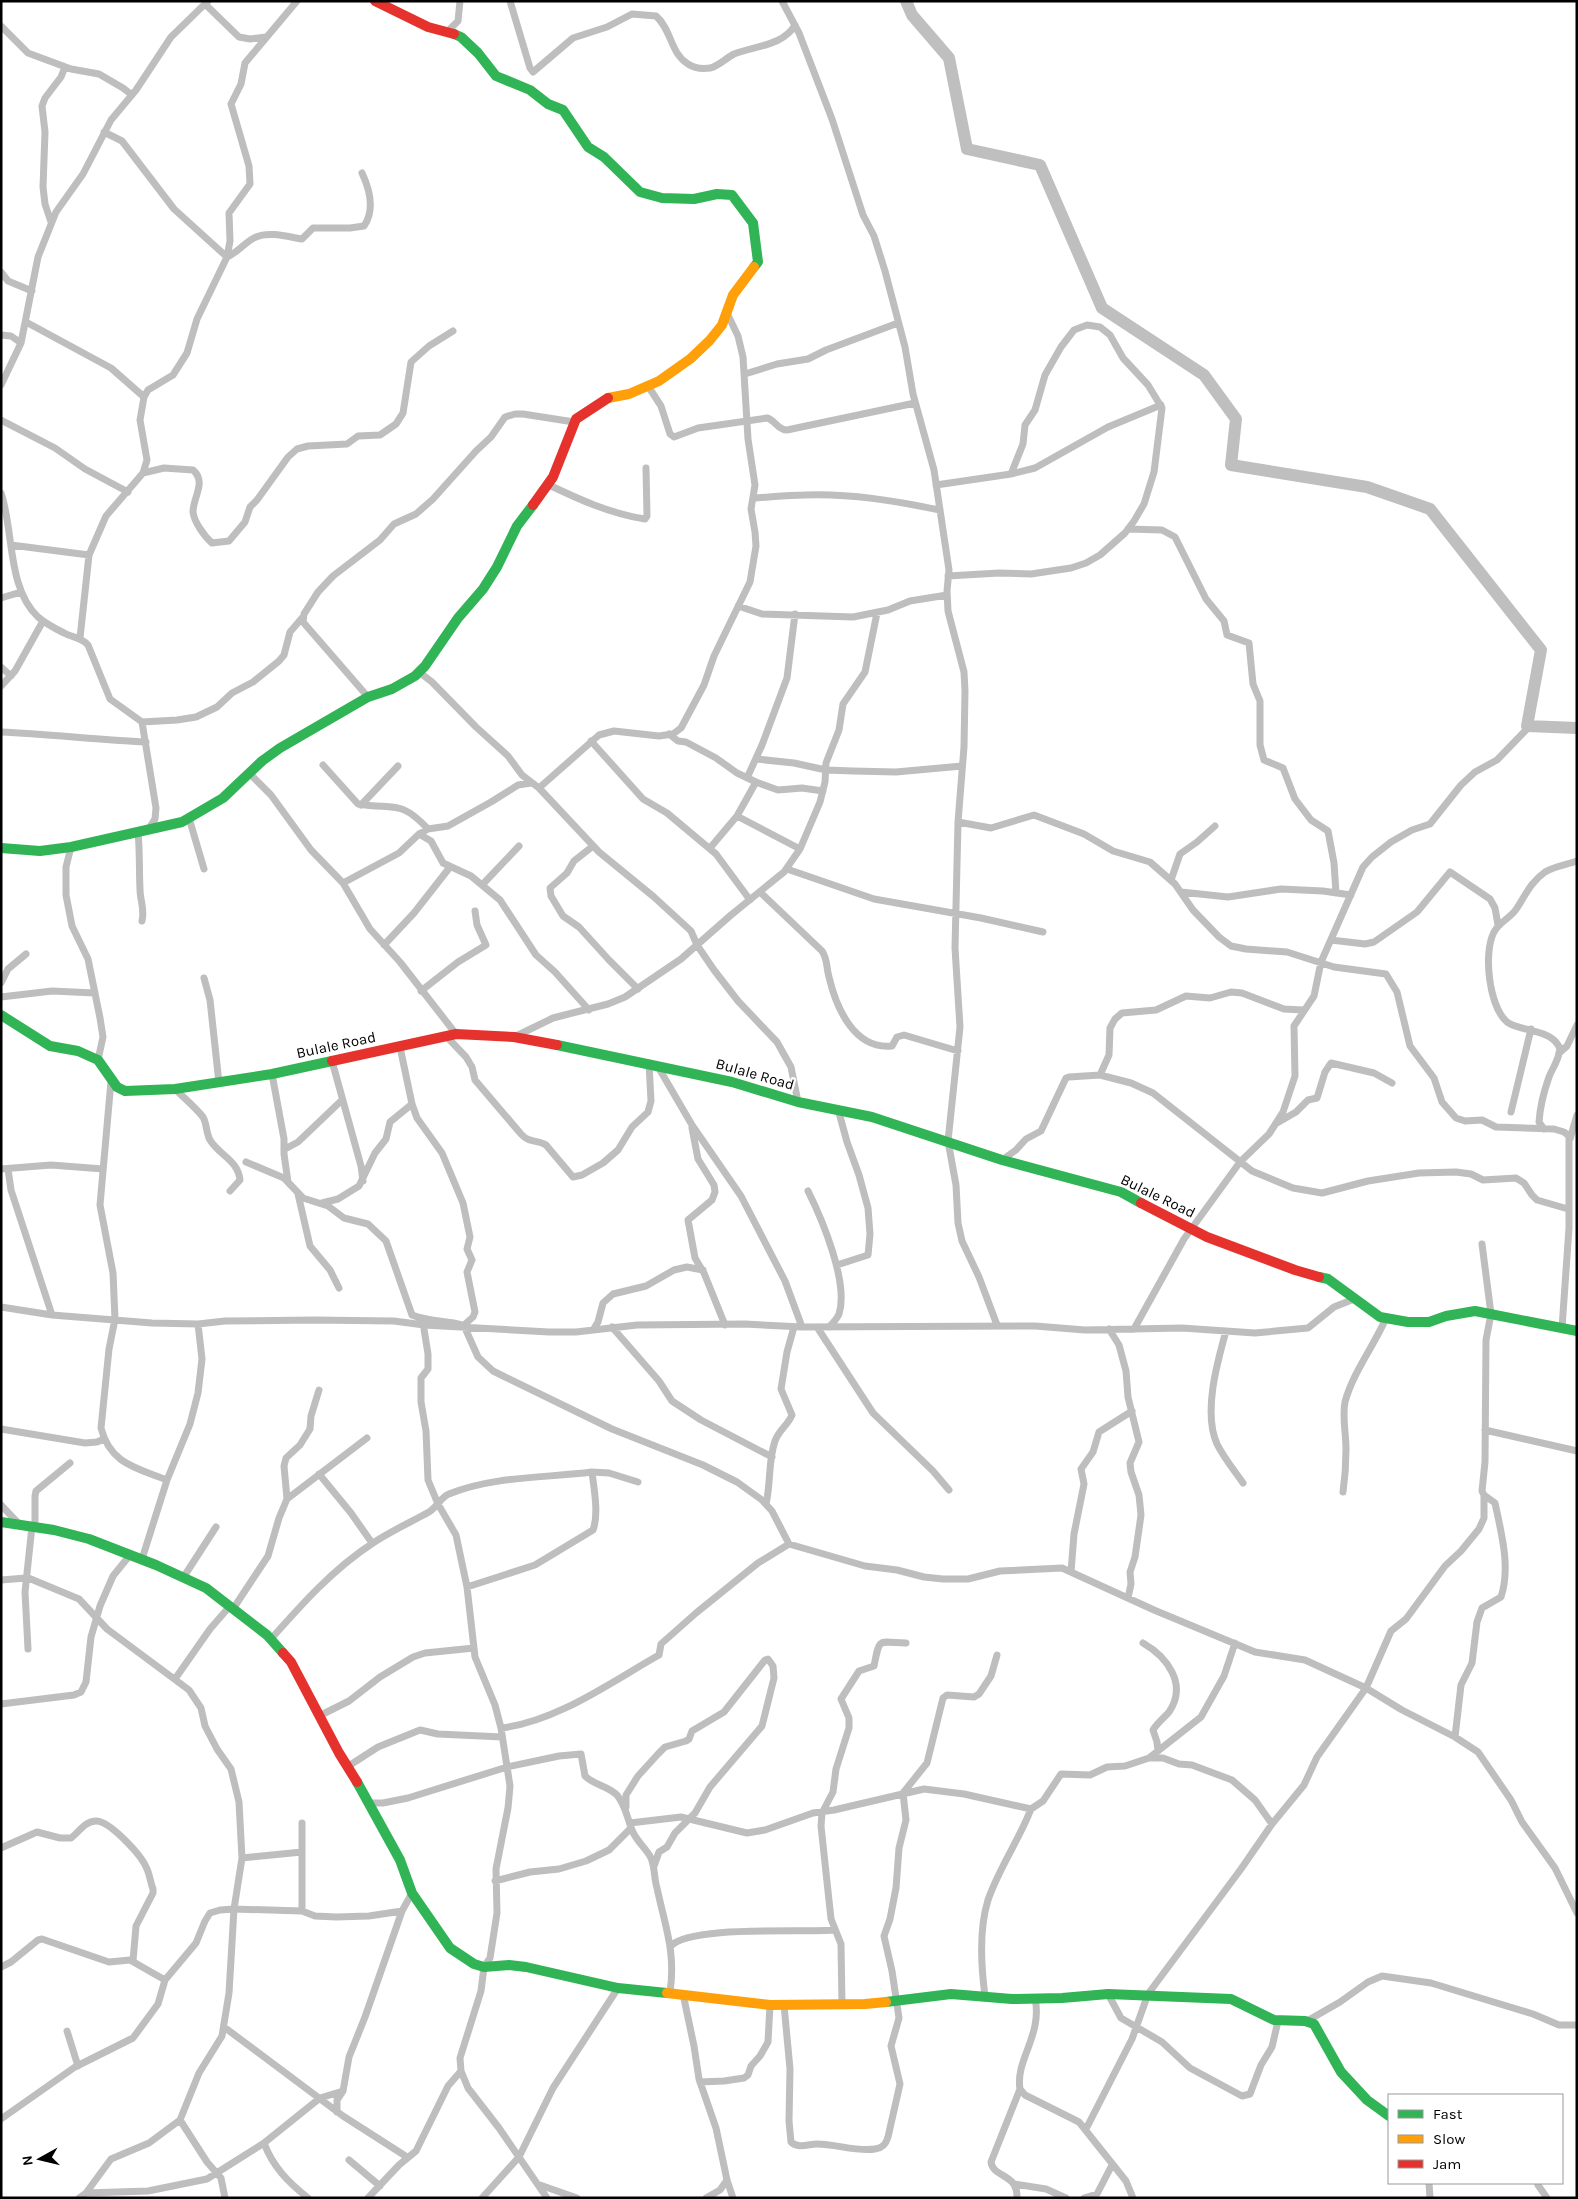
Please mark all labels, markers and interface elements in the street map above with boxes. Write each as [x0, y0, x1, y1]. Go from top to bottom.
street label: Bulale Road [295, 1028, 377, 1062]
street label: Bulale Road [714, 1054, 796, 1094]
street label: Bulale Road [1118, 1170, 1198, 1222]
legend [1388, 2094, 1563, 2184]
text: Fast [1433, 2105, 1463, 2123]
text: Slow [1433, 2130, 1465, 2148]
north arrow [15, 2134, 65, 2184]
text: N [19, 2155, 37, 2167]
text: Jam [1433, 2155, 1461, 2173]

